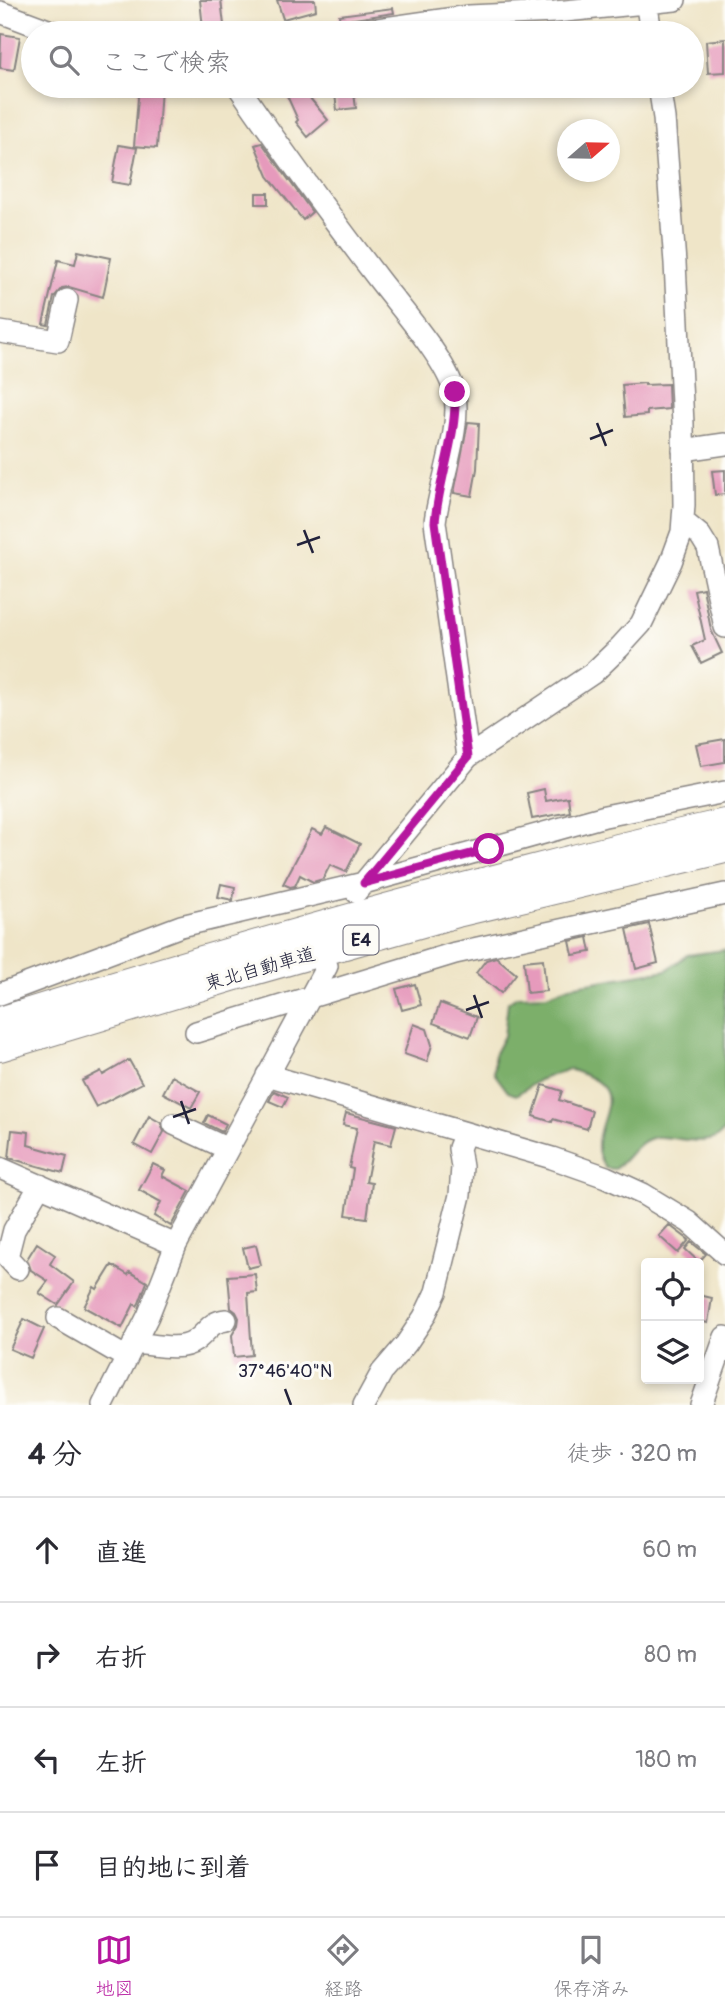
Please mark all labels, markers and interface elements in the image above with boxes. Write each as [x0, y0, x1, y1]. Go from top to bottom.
search box [21, 21, 704, 98]
icon: search [45, 41, 83, 79]
text: ここで検索 [101, 47, 231, 79]
north arrow [557, 119, 620, 182]
route end [439, 376, 470, 407]
route start [473, 833, 504, 864]
road number: E4 [344, 925, 378, 954]
street label: 東北自動車道 [202, 942, 318, 996]
map controls [641, 1258, 704, 1384]
button: locate [641, 1258, 704, 1321]
button: layers [641, 1321, 704, 1384]
text: 37°46'40"N [238, 1360, 332, 1383]
text: 4 分 [28, 1436, 82, 1473]
text: 徒歩 · 320 m [567, 1439, 697, 1468]
icon: ahead [28, 1531, 66, 1569]
text: 60 m [642, 1535, 697, 1564]
text: 直進 [95, 1537, 147, 1569]
icon: right [28, 1636, 66, 1674]
text: 80 m [644, 1640, 697, 1669]
text: 右折 [95, 1642, 147, 1674]
icon: left [28, 1741, 66, 1779]
text: 180 m [635, 1745, 697, 1774]
text: 左折 [95, 1747, 147, 1779]
icon: arrive [28, 1846, 66, 1884]
text: 目的地に到着 [95, 1852, 251, 1884]
tab: 地図 [95, 1931, 134, 2001]
tab: 経路 [324, 1931, 363, 2001]
tab: 保存済み [553, 1931, 630, 2001]

